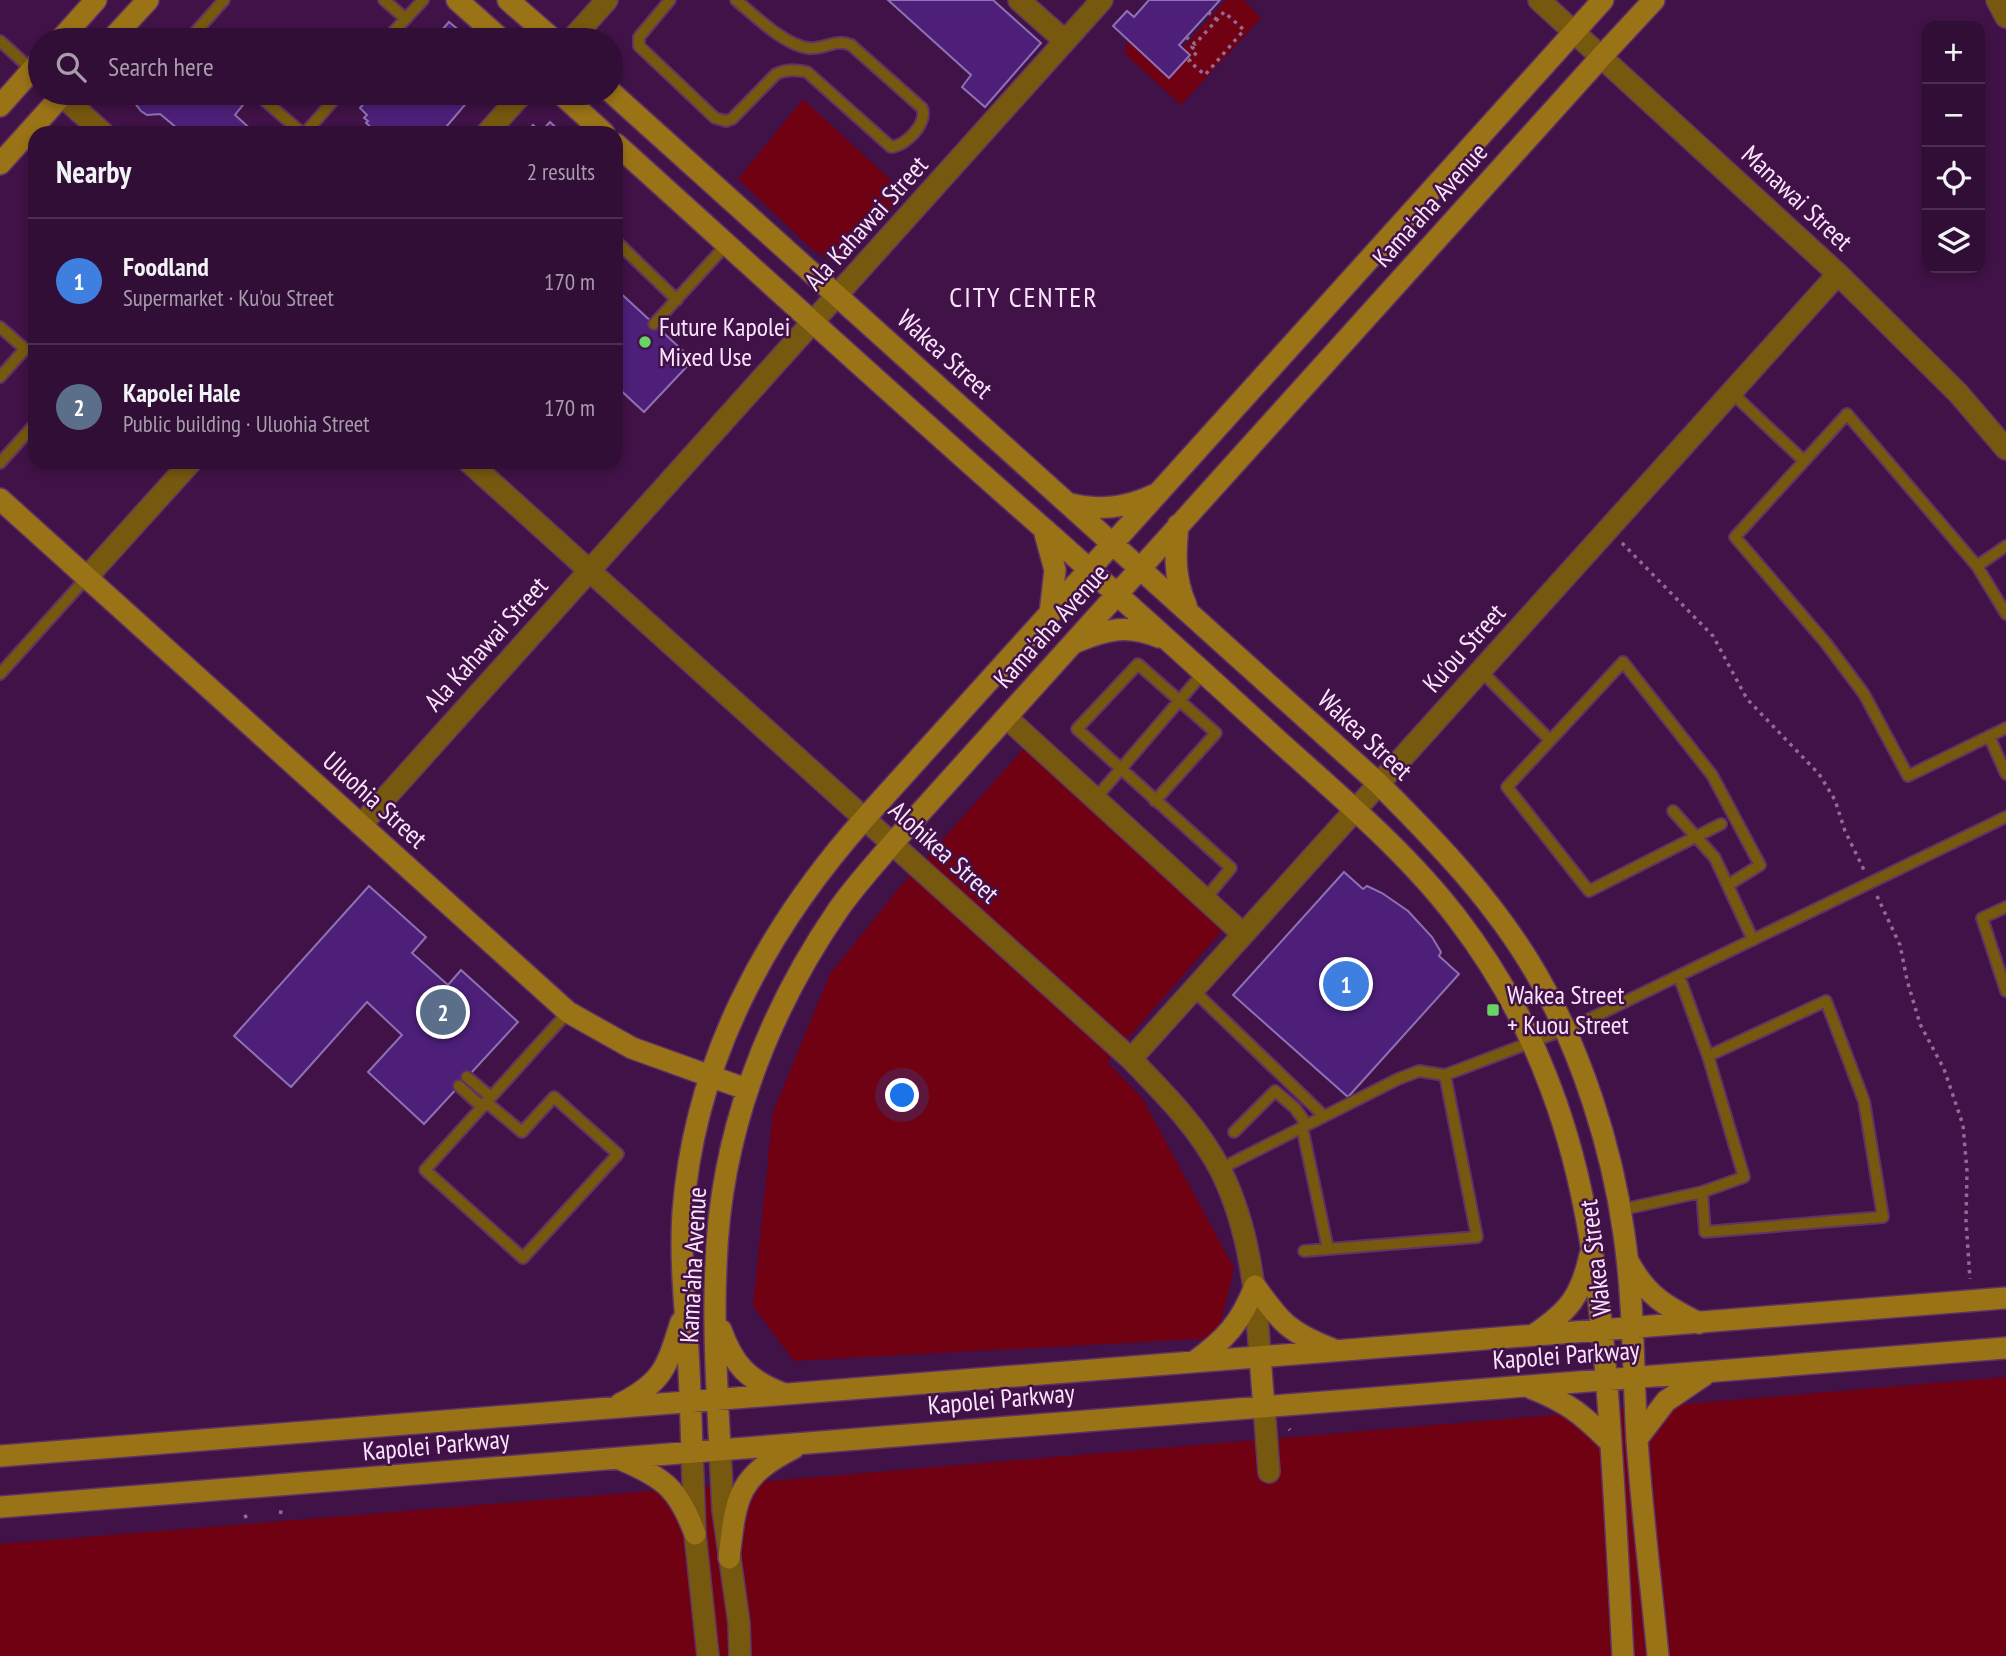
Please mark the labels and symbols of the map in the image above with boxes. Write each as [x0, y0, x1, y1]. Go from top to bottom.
street label: Kama'aha Avenue [1365, 136, 1494, 274]
street label: Manawai Street [1735, 138, 1860, 257]
street label: Ala Kahawai Street [797, 149, 935, 297]
district label: CITY CENTER [949, 278, 1099, 315]
street label: Wakea Street [891, 302, 1000, 405]
place label: Future Kapolei Mixed Use [659, 310, 790, 373]
marker: Future Kapolei Mixed Use [637, 334, 653, 350]
street label: Kama'aha Avenue [986, 557, 1115, 695]
street label: Ala Kahawai Street [417, 570, 555, 718]
street label: Ku'ou Street [1415, 597, 1512, 699]
street label: Wakea Street [1311, 683, 1419, 787]
street label: Uluohia Street [316, 744, 434, 855]
street label: Alohikea Street [882, 794, 1006, 910]
pin: 1 [1323, 958, 1369, 1010]
place label: Wakea Street + Kuou Street [1507, 978, 1629, 1041]
pin: 2 [420, 986, 466, 1038]
marker: Wakea Street + Kuou Street [1485, 1002, 1501, 1018]
your location [885, 1078, 919, 1112]
street label: Kama'aha Avenue [672, 1186, 713, 1344]
street label: Wakea Street [1571, 1198, 1618, 1318]
street label: Kapolei Parkway [1491, 1333, 1641, 1376]
street label: Kapolei Parkway [926, 1376, 1076, 1421]
street label: Kapolei Parkway [361, 1422, 511, 1467]

